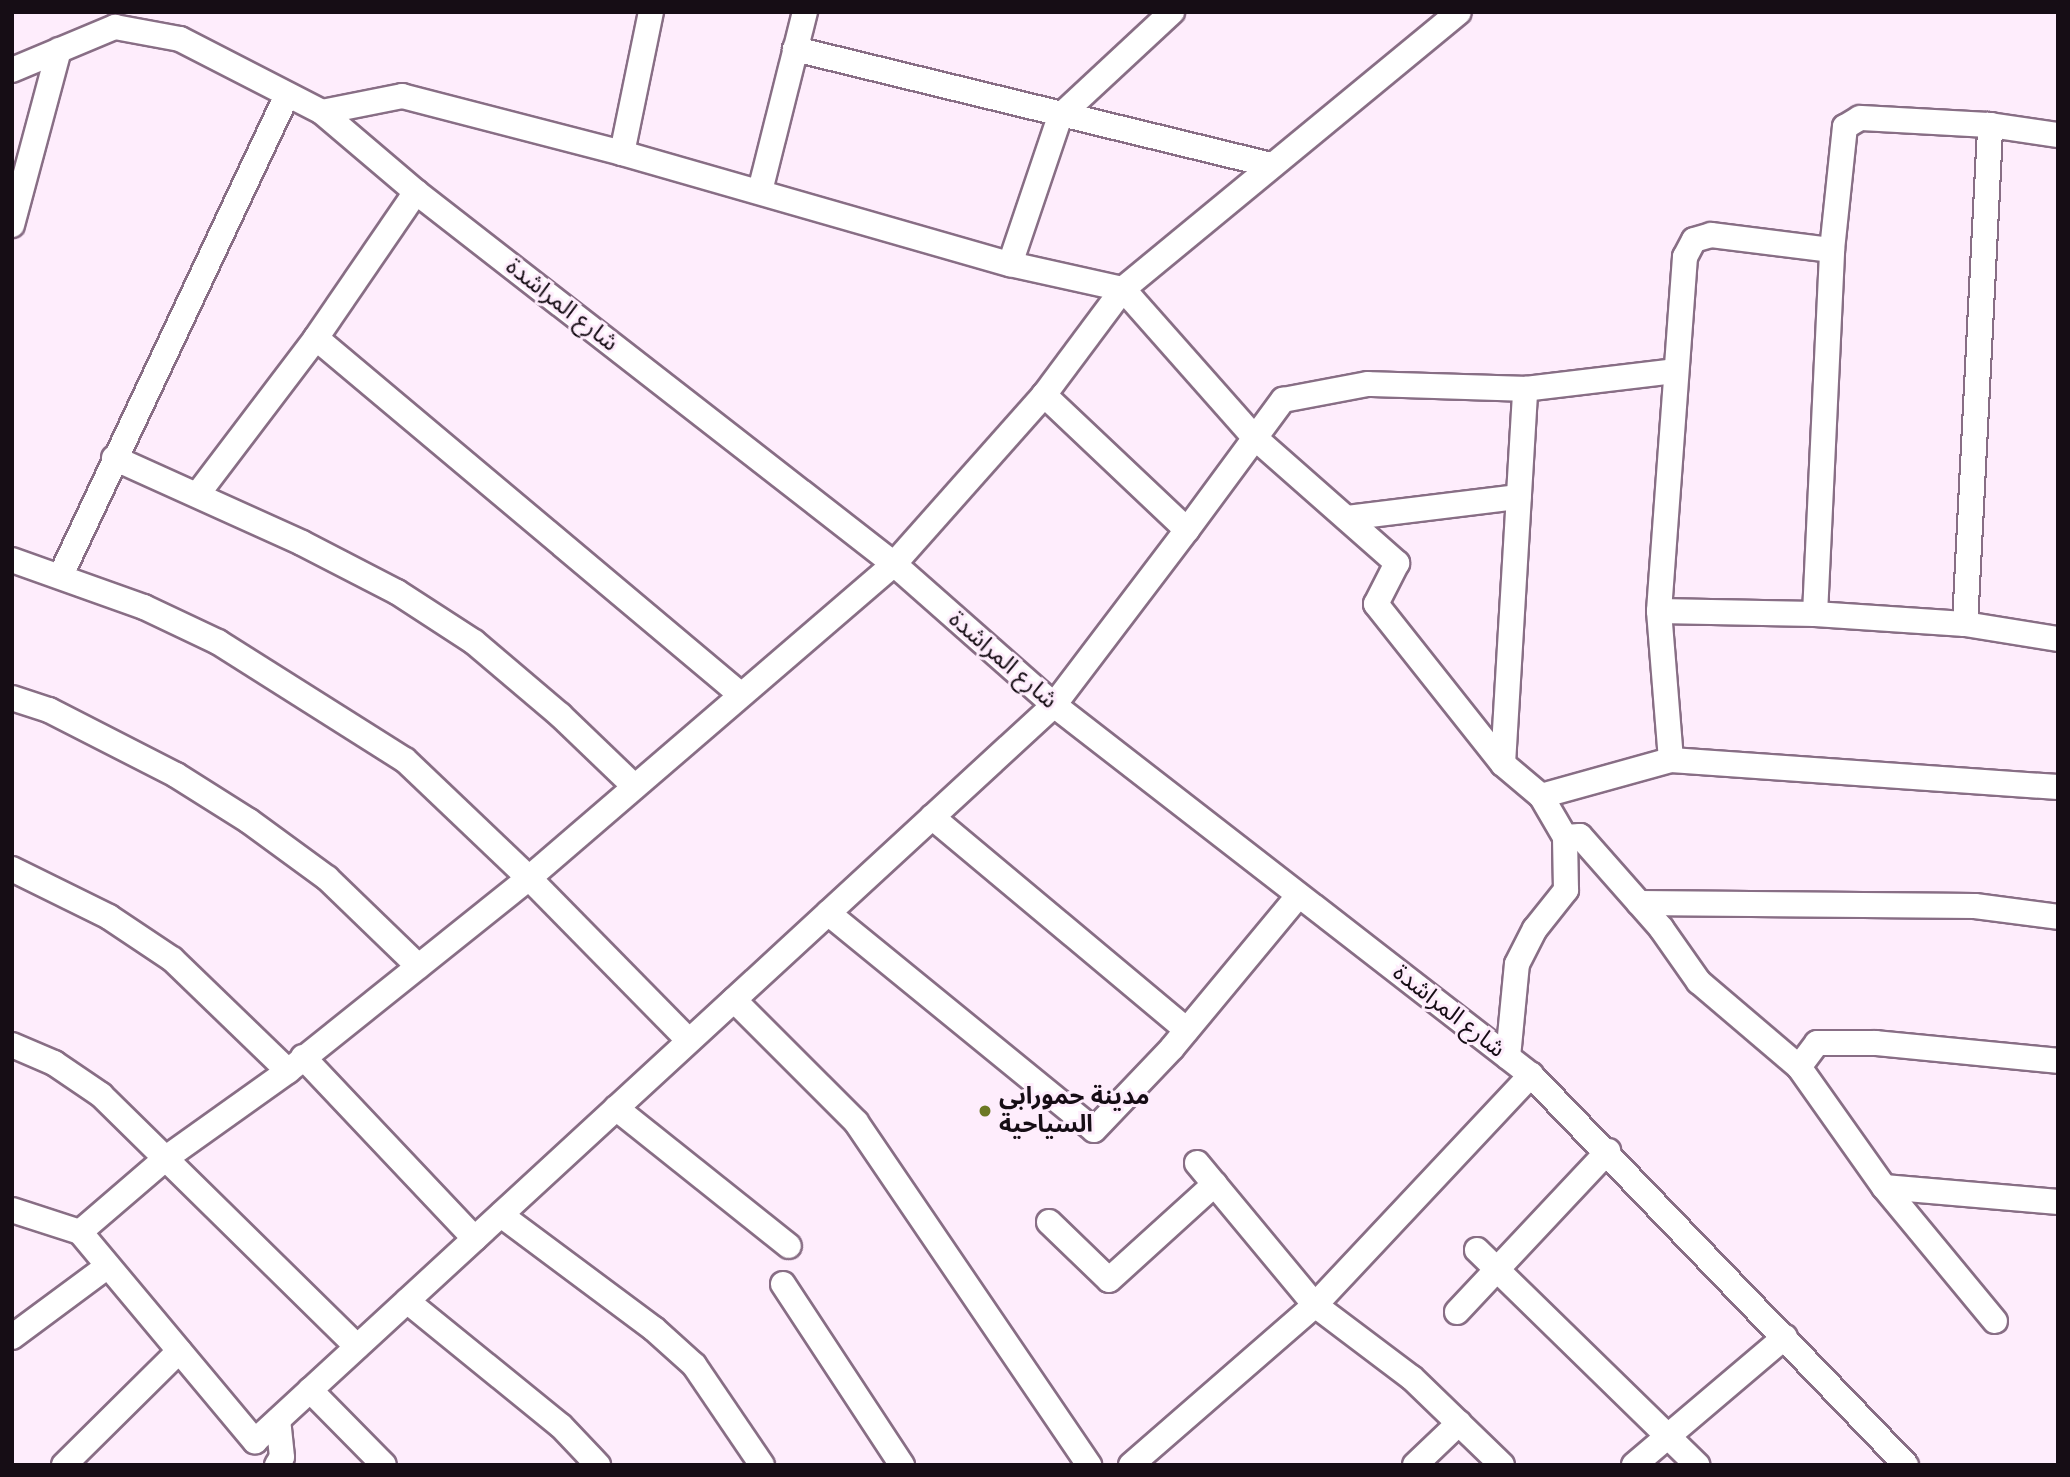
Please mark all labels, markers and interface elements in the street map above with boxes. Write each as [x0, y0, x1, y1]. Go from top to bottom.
street label: شارع المراشدة [500, 252, 624, 358]
street label: شارع المراشدة [943, 605, 1063, 715]
street label: شارع المراشدة [1387, 958, 1511, 1064]
place label: مدينة حمورابي السياحية [999, 1083, 1150, 1139]
marker: مدينة حمورابي السياحية [977, 1103, 993, 1119]

